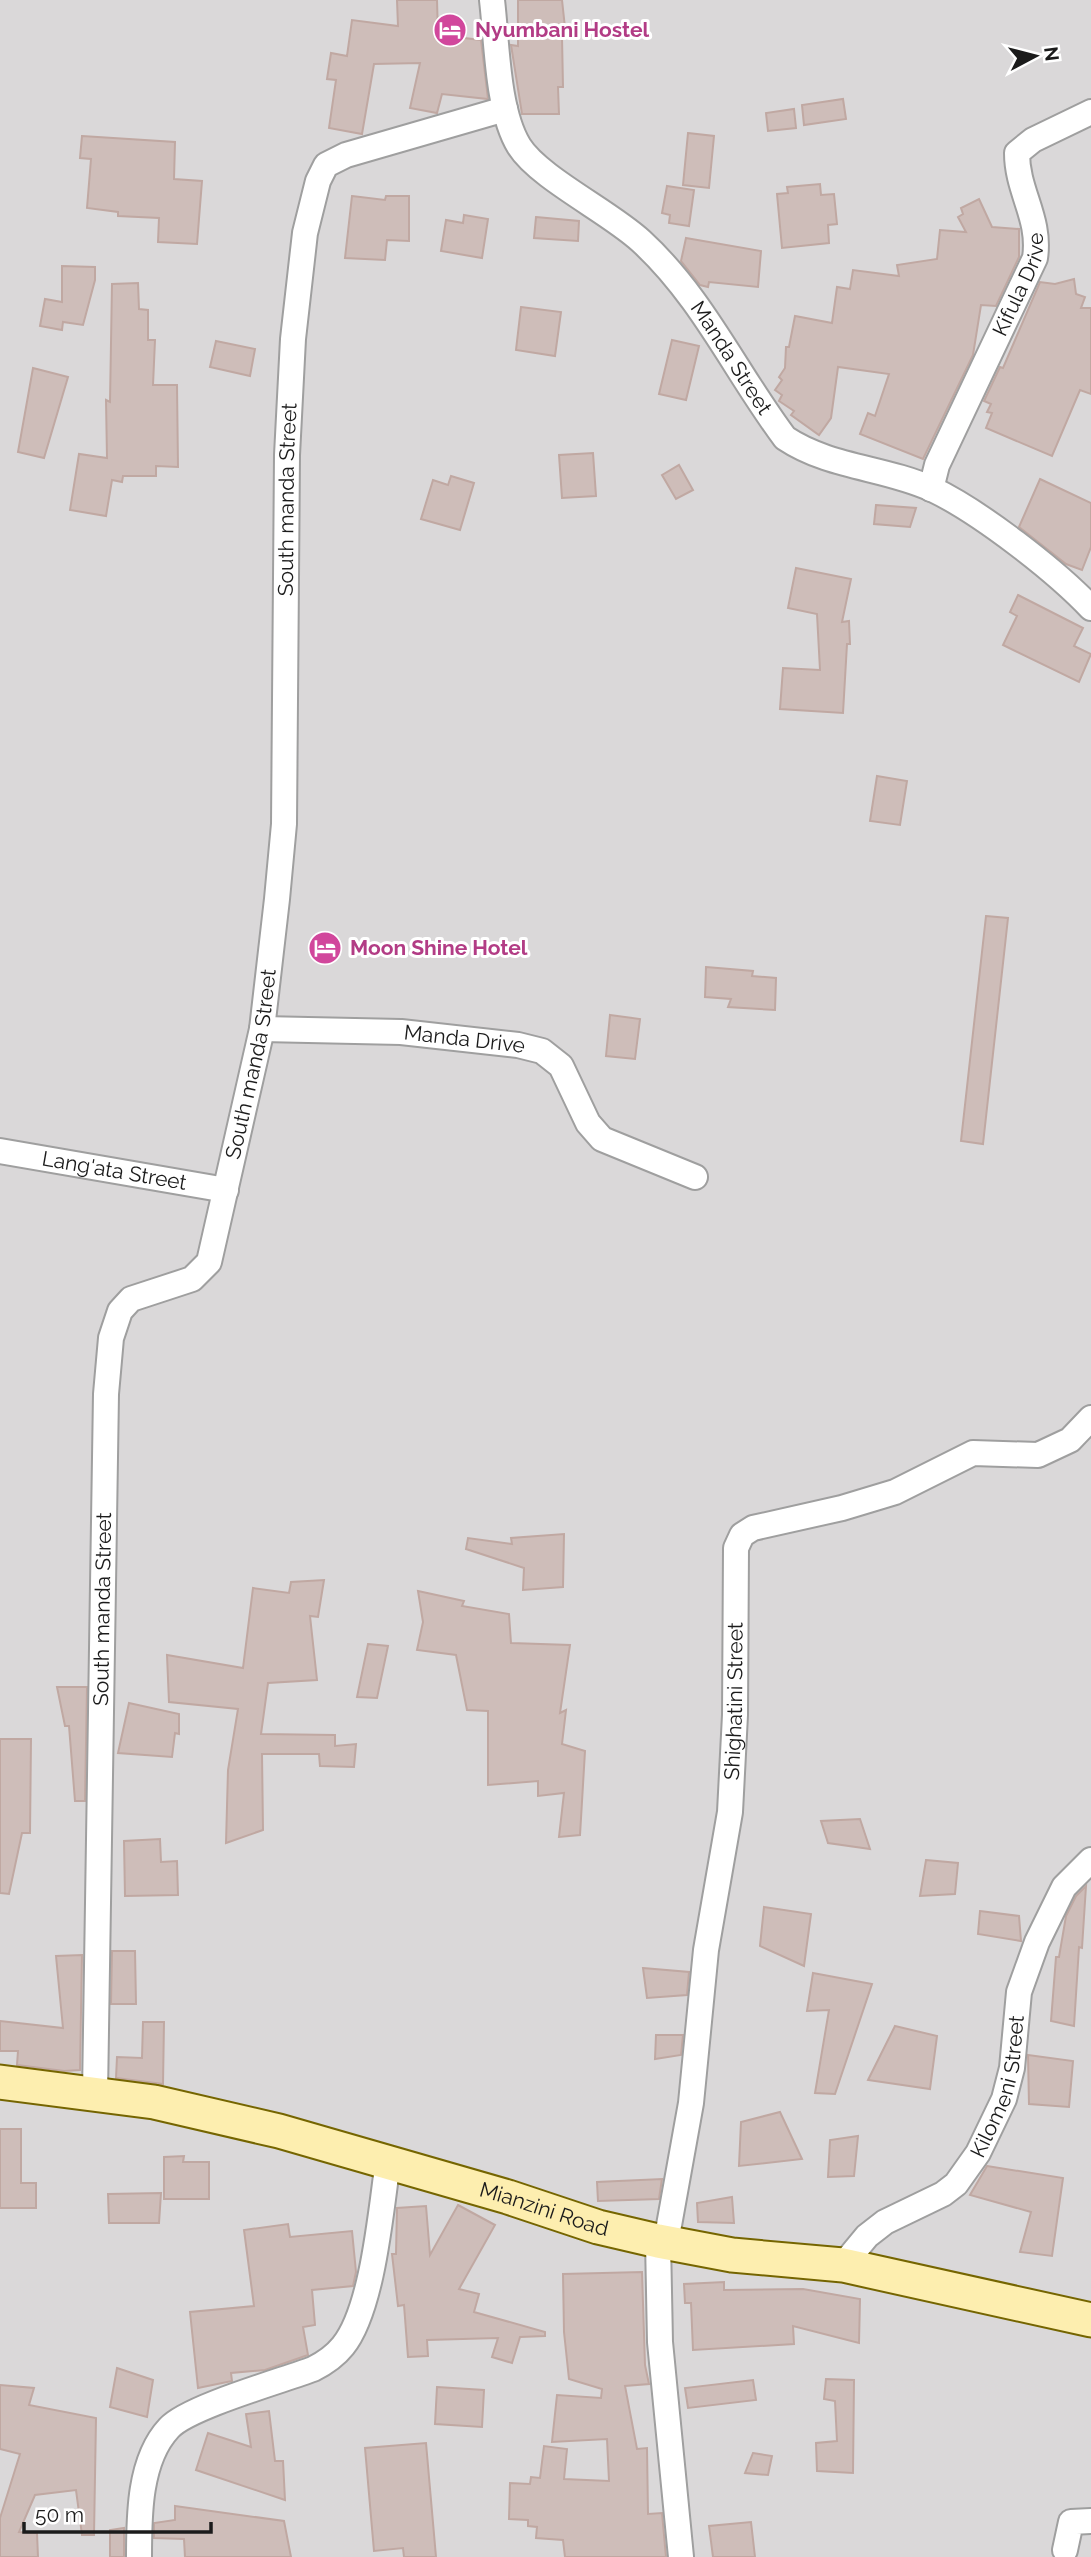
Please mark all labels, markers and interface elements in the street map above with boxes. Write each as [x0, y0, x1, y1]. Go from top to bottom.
hotel icon: Nyumbani Hostel [431, 11, 469, 49]
place label: Nyumbani Hostel [475, 17, 650, 42]
north arrow [1000, 21, 1070, 91]
text: N [1040, 45, 1064, 62]
street label: Kifula Drive [987, 232, 1048, 340]
street label: Manda Street [686, 296, 778, 419]
street label: South manda Street [273, 402, 302, 596]
hotel icon: Moon Shine Hotel [306, 929, 344, 967]
place label: Moon Shine Hotel [350, 935, 528, 960]
street label: South manda Street [220, 967, 281, 1161]
street label: Manda Drive [403, 1019, 528, 1058]
street label: Lang'ata Street [40, 1145, 189, 1195]
street label: South manda Street [88, 1512, 116, 1706]
street label: Shighatini Street [719, 1622, 748, 1781]
street label: Kilomeni Street [965, 2014, 1029, 2161]
street label: Mianzini Road [477, 2176, 611, 2241]
scale bar [24, 2490, 212, 2534]
text: 50 m [35, 2502, 84, 2527]

